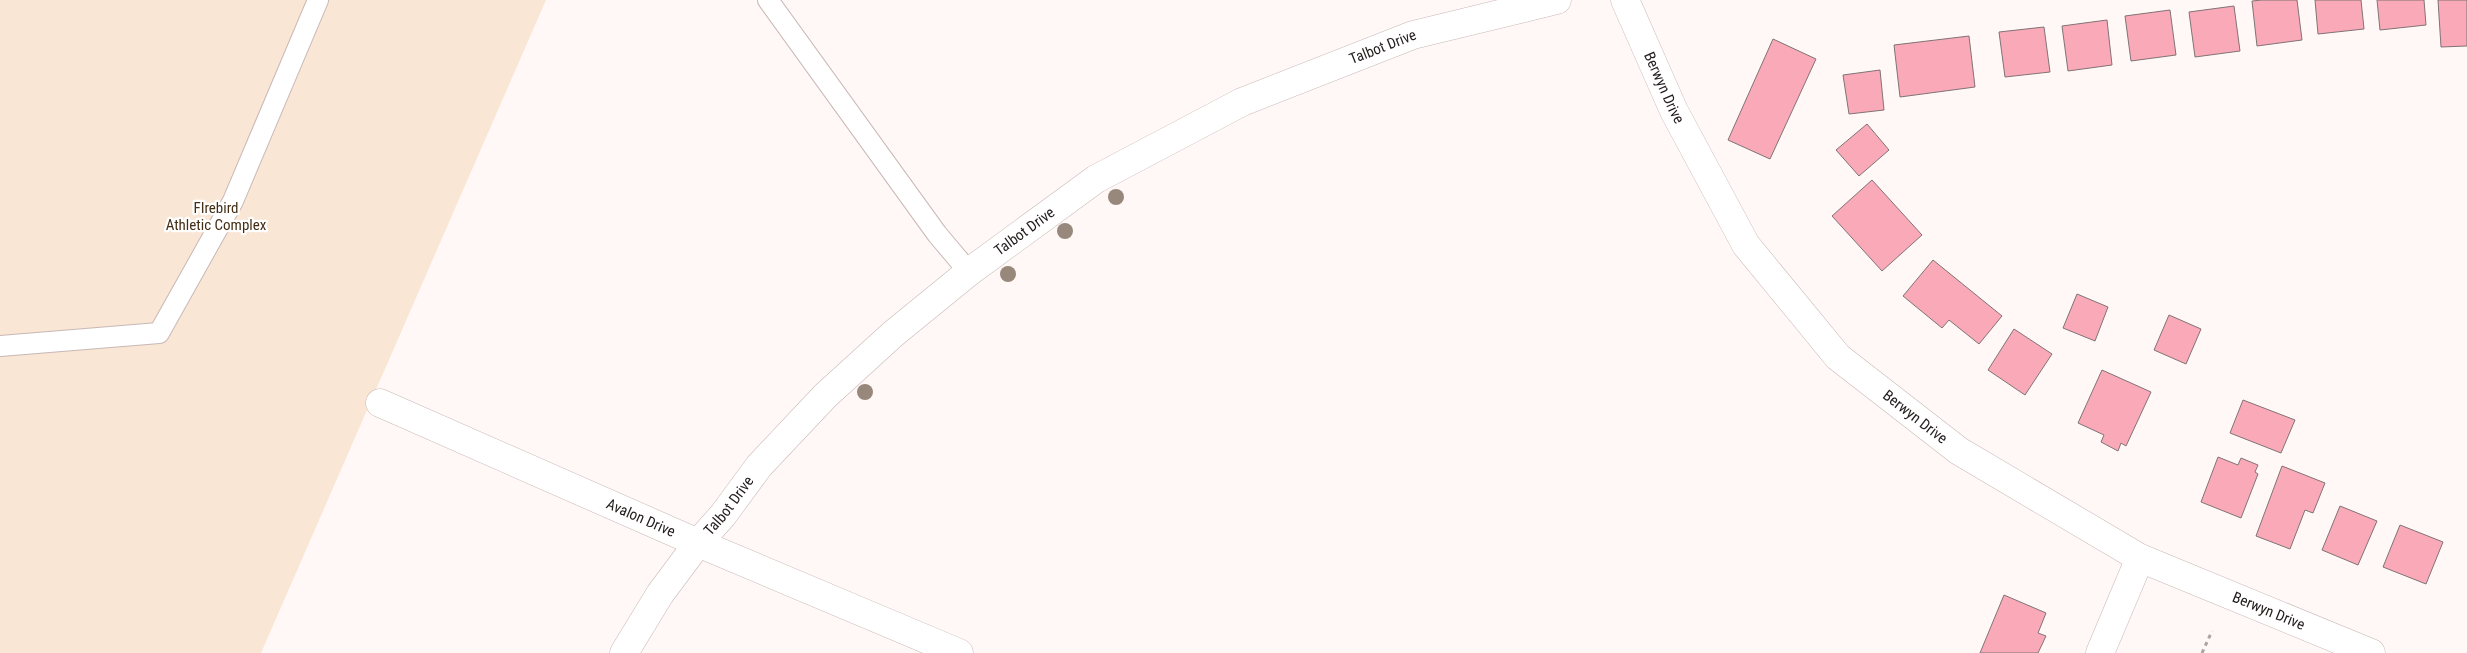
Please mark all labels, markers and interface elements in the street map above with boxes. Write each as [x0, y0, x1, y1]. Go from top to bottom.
street label: Talbot Drive [1347, 26, 1419, 68]
street label: Berwyn Drive [1640, 49, 1688, 127]
park label: FIrebird Athletic Complex [166, 199, 267, 234]
street label: Talbot Drive [991, 203, 1058, 260]
street label: Berwyn Drive [1879, 386, 1951, 447]
street label: Talbot Drive [700, 473, 757, 539]
street label: Avalon Drive [604, 495, 678, 541]
street label: Berwyn Drive [2230, 588, 2308, 634]

